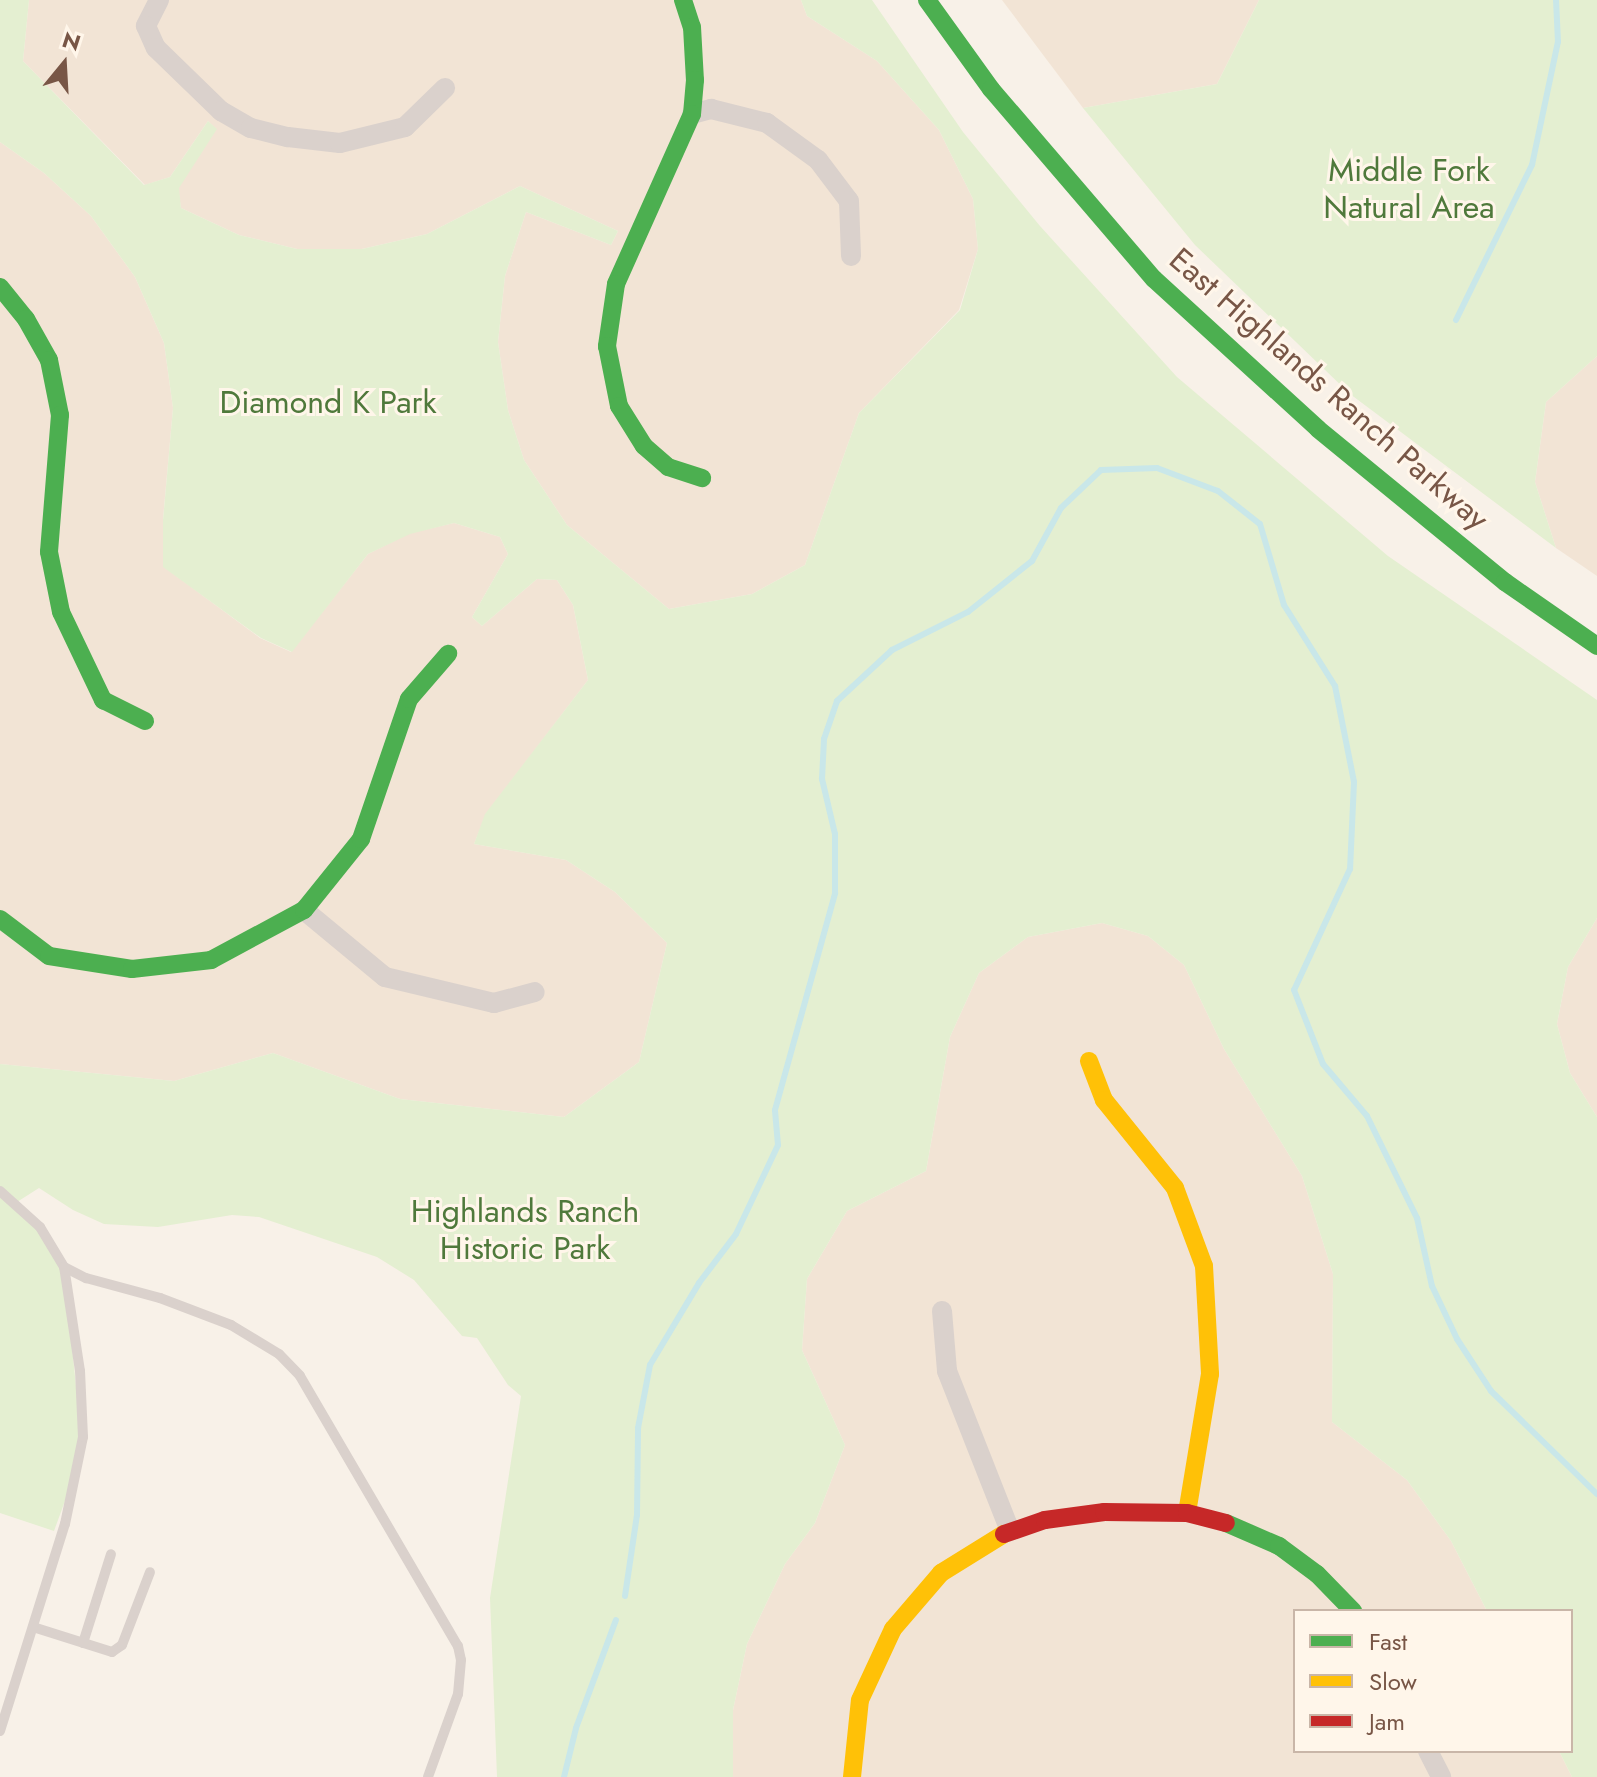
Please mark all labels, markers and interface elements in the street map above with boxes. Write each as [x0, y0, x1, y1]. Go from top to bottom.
text: N [58, 23, 85, 59]
north arrow [24, 24, 104, 104]
park label: Middle Fork Natural Area [1323, 152, 1495, 227]
street label: East Highlands Ranch Parkway [1162, 240, 1496, 538]
park label: Diamond K Park [219, 383, 437, 421]
park label: Highlands Ranch Historic Park [411, 1193, 639, 1268]
legend [1293, 1609, 1573, 1753]
text: Fast [1369, 1624, 1407, 1659]
text: Slow [1369, 1664, 1417, 1699]
text: Jam [1369, 1704, 1405, 1739]

